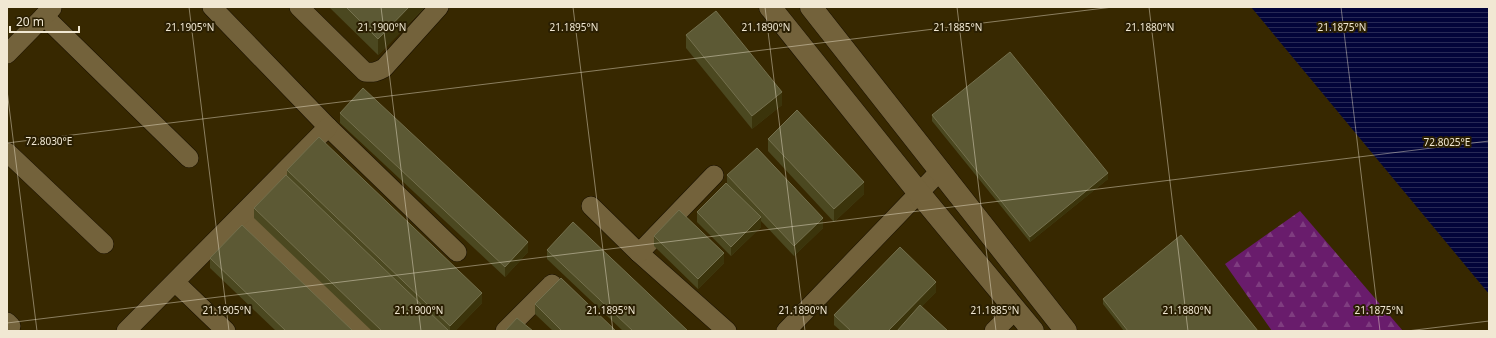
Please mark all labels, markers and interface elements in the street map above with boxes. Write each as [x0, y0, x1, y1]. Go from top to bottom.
scale bar [10, 8, 79, 34]
text: 20 m [16, 13, 44, 30]
text: 21.1905°N [166, 20, 214, 34]
text: 21.1900°N [358, 20, 406, 34]
text: 21.1895°N [550, 20, 598, 34]
text: 21.1890°N [742, 20, 790, 34]
text: 21.1885°N [934, 20, 982, 34]
text: 21.1880°N [1126, 20, 1174, 34]
text: 21.1875°N [1318, 20, 1366, 34]
text: 72.8030°E [26, 134, 72, 148]
text: 72.8025°E [1424, 135, 1470, 149]
text: 21.1905°N [203, 303, 251, 317]
text: 21.1900°N [395, 303, 443, 317]
text: 21.1895°N [587, 303, 635, 317]
text: 21.1890°N [779, 303, 827, 317]
text: 21.1885°N [971, 303, 1019, 317]
text: 21.1880°N [1163, 303, 1211, 317]
text: 21.1875°N [1355, 303, 1403, 317]

